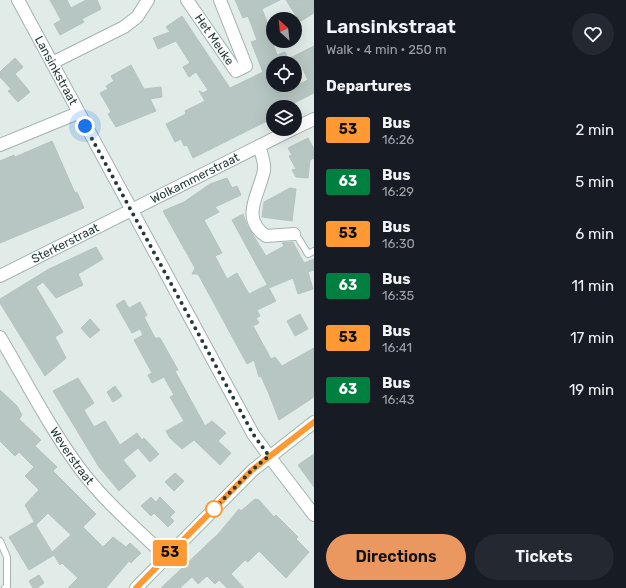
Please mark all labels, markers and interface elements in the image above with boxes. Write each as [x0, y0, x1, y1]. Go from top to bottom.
street label: Het Meuke [192, 11, 237, 68]
north arrow [266, 12, 302, 48]
map controls [266, 12, 302, 136]
button: heart [572, 13, 614, 55]
text: Lansinkstraat [326, 15, 456, 38]
street label: Lansinkstraat [32, 33, 81, 107]
text: Walk · 4 min · 250 m [326, 42, 447, 57]
button: locate [266, 56, 302, 92]
text: Departures [326, 77, 411, 95]
button: layers [266, 100, 302, 136]
text: Bus [382, 114, 410, 132]
your location [75, 116, 95, 136]
text: 53 [339, 121, 357, 138]
text: 2 min [575, 121, 614, 139]
text: 16:26 [382, 132, 414, 147]
street label: Wolkammerstraat [148, 150, 242, 206]
text: Bus [382, 166, 410, 184]
text: 63 [339, 173, 357, 190]
text: 5 min [575, 173, 614, 191]
text: 16:29 [382, 184, 414, 199]
text: Bus [382, 218, 410, 236]
street label: Sterkerstraat [29, 220, 102, 266]
text: 53 [339, 225, 357, 242]
text: 6 min [575, 225, 614, 243]
text: 16:30 [382, 236, 415, 251]
text: Bus [382, 270, 410, 288]
text: 63 [339, 277, 357, 294]
text: 11 min [571, 277, 614, 295]
text: 16:35 [382, 288, 414, 303]
text: Bus [382, 322, 410, 340]
text: 53 [339, 329, 357, 346]
text: 17 min [570, 329, 614, 347]
text: 16:41 [382, 340, 412, 355]
text: Bus [382, 374, 410, 392]
text: 63 [339, 381, 357, 398]
text: 19 min [569, 381, 614, 399]
text: 16:43 [382, 392, 415, 407]
street label: Weverstraat [47, 425, 97, 488]
unlabelled marker [205, 500, 223, 518]
button: Directions [326, 534, 466, 580]
button: Tickets [474, 534, 614, 580]
line badge: 53 [152, 540, 188, 566]
text: 53 [161, 544, 179, 561]

